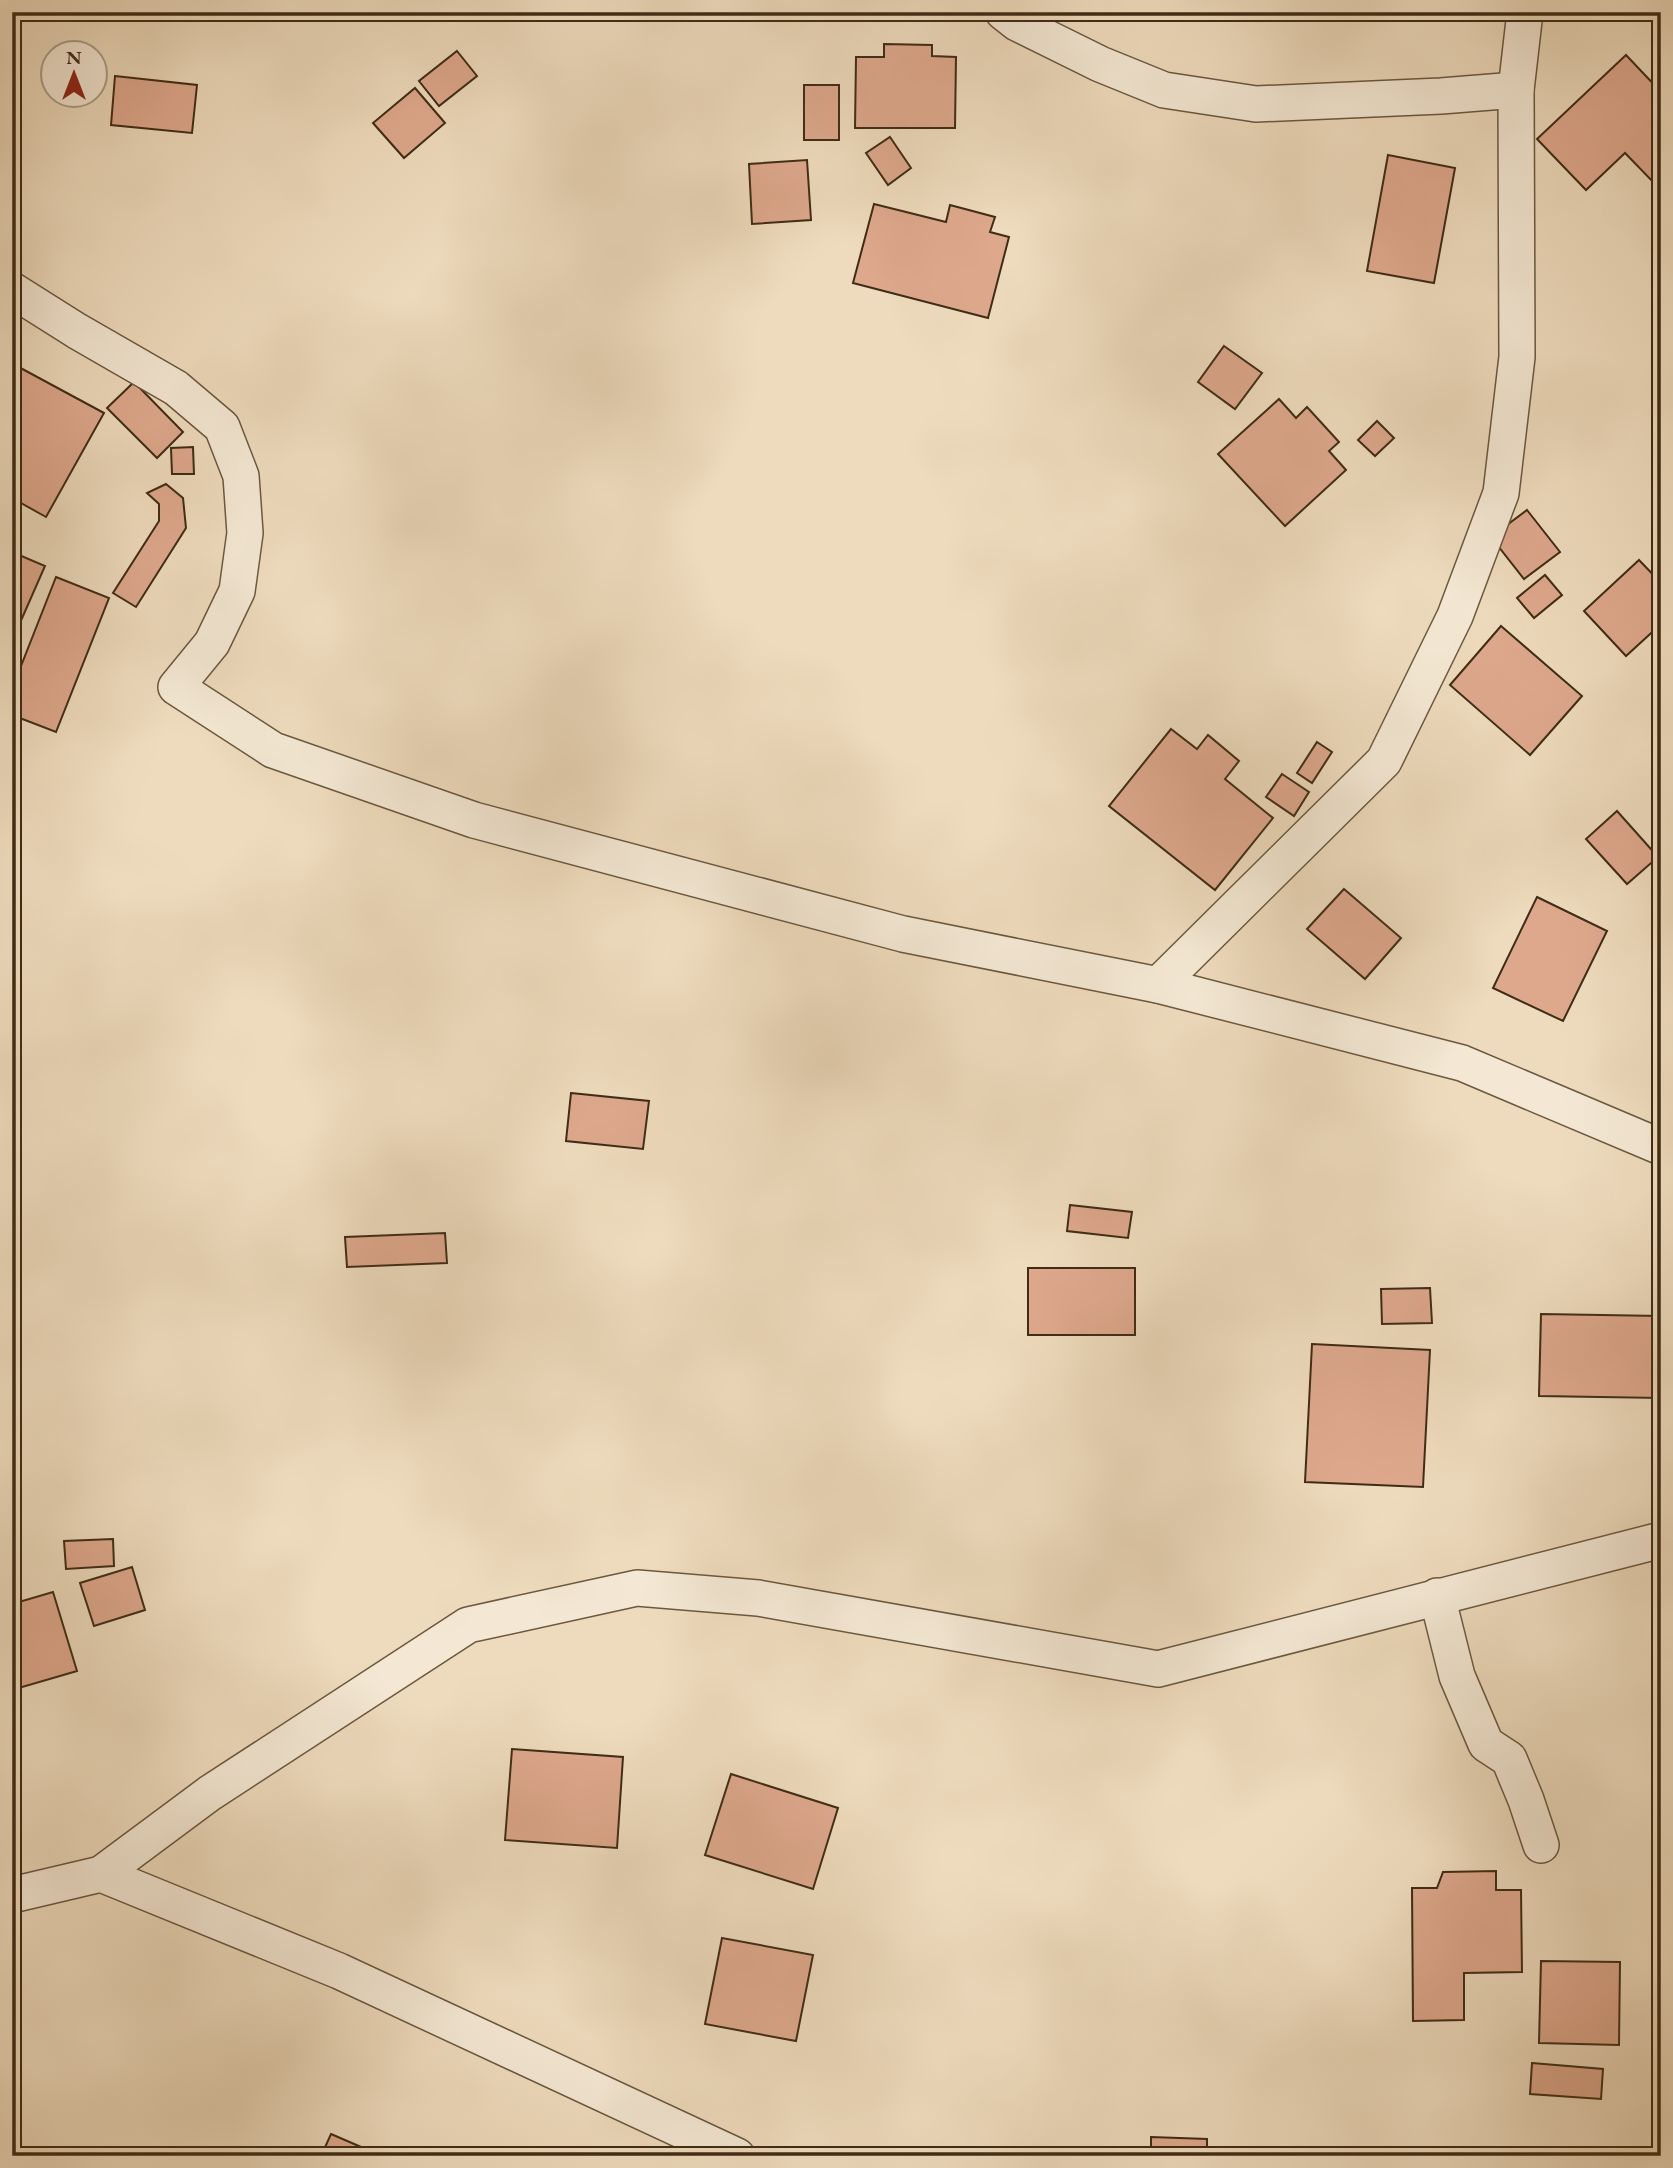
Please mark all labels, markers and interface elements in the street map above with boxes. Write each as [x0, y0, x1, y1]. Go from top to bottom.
north arrow [38, 38, 108, 108]
text: N [66, 45, 82, 70]

